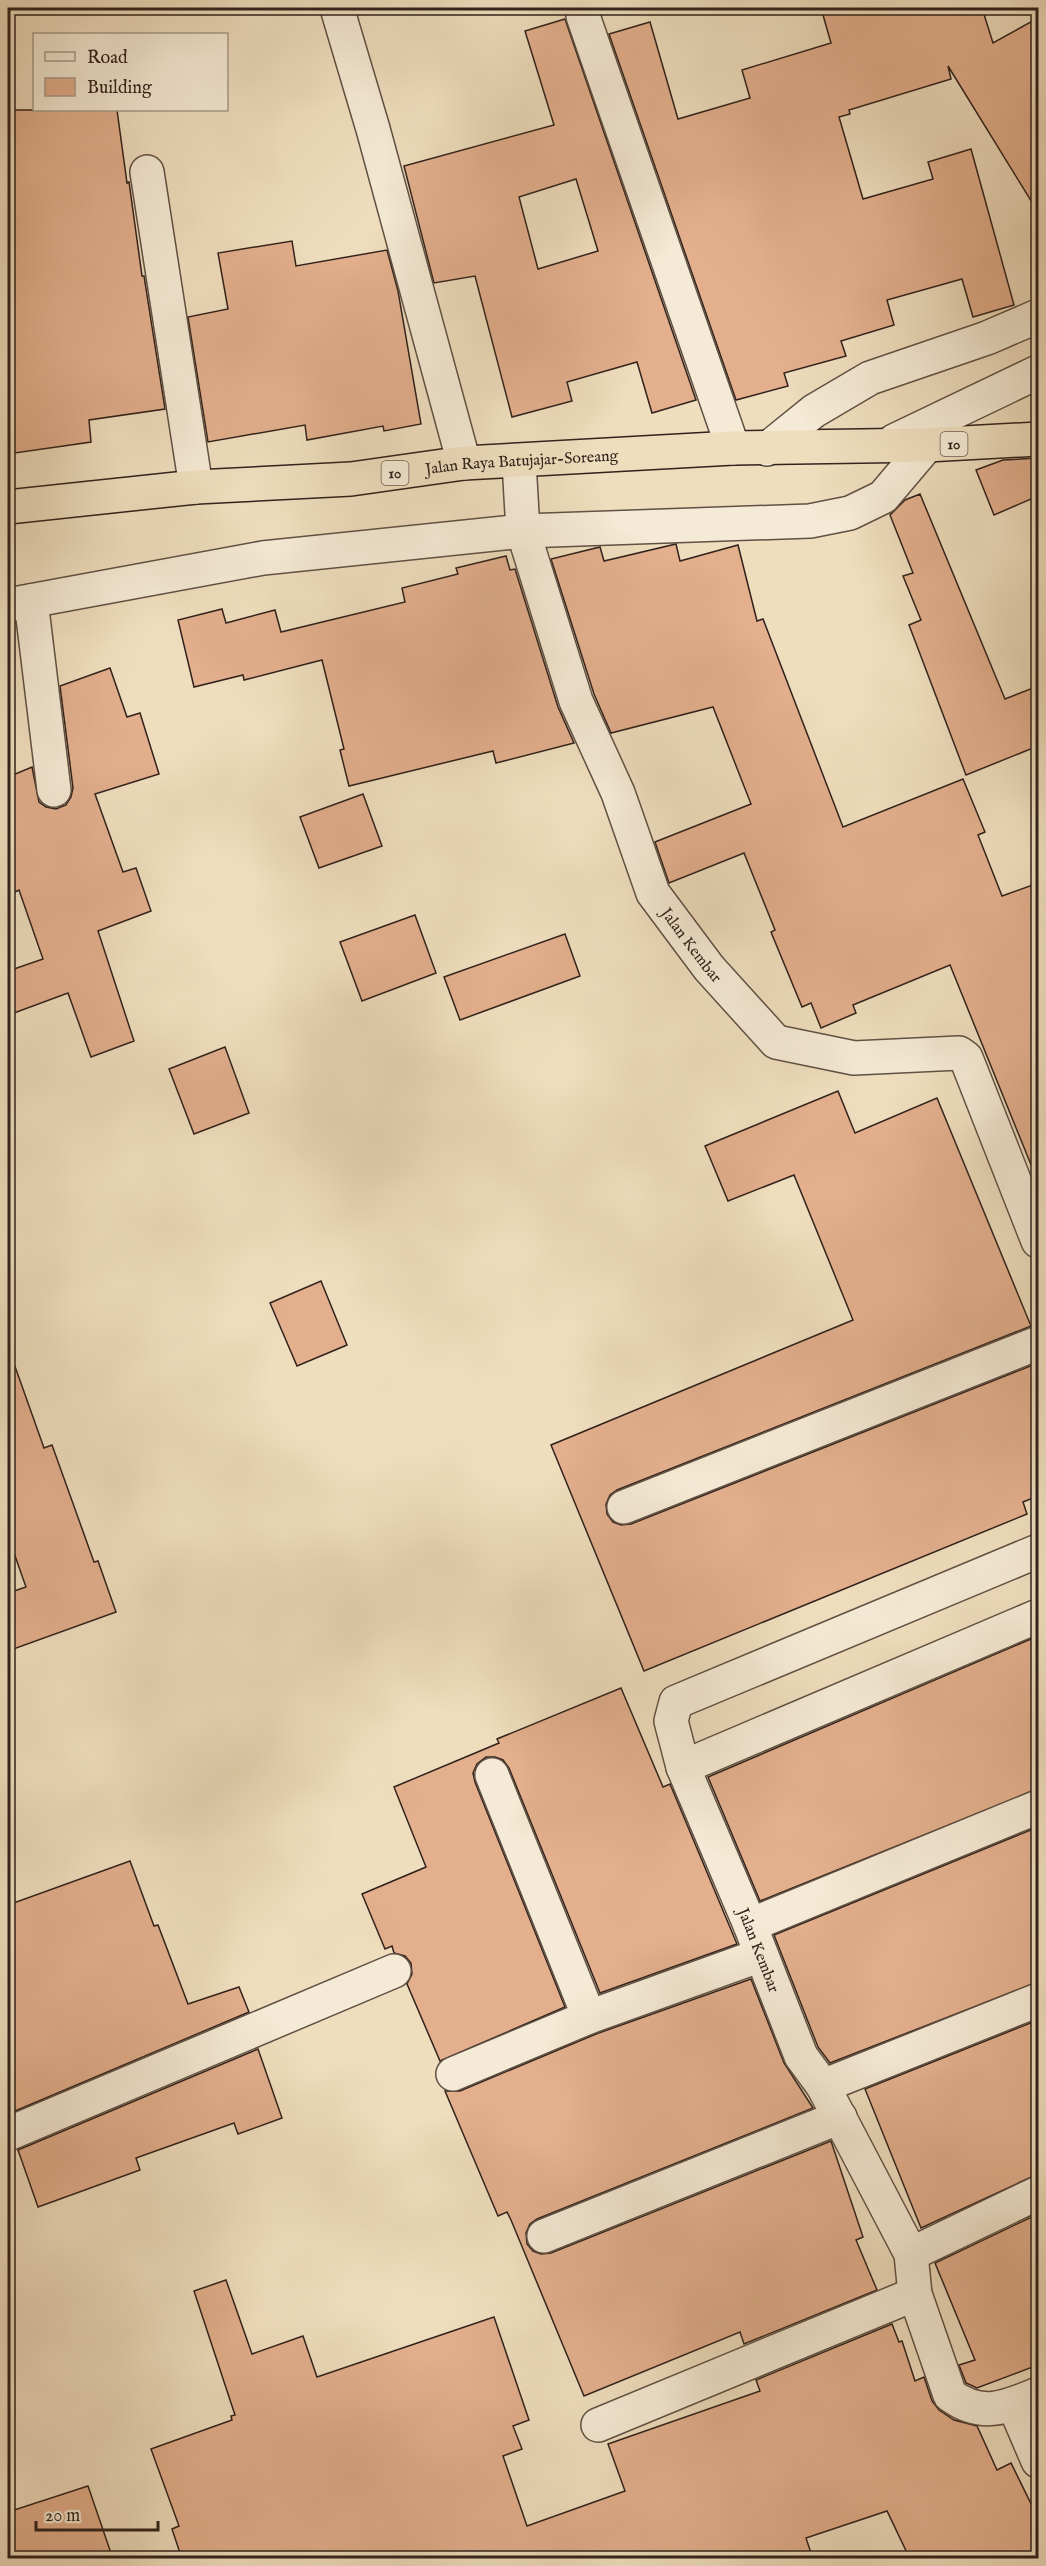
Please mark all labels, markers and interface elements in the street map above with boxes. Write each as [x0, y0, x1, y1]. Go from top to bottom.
legend [33, 33, 228, 111]
text: Road [87, 47, 128, 70]
text: Building [87, 77, 152, 100]
road number: 10 [940, 432, 968, 456]
street label: Jalan Raya Batujajar-Soreang [422, 446, 619, 481]
road number: 10 [382, 461, 408, 485]
street label: Jalan Kembar [654, 903, 725, 988]
street label: Jalan Kembar [731, 1904, 783, 1996]
scale bar [36, 2494, 158, 2532]
text: 20 m [45, 2505, 80, 2528]

